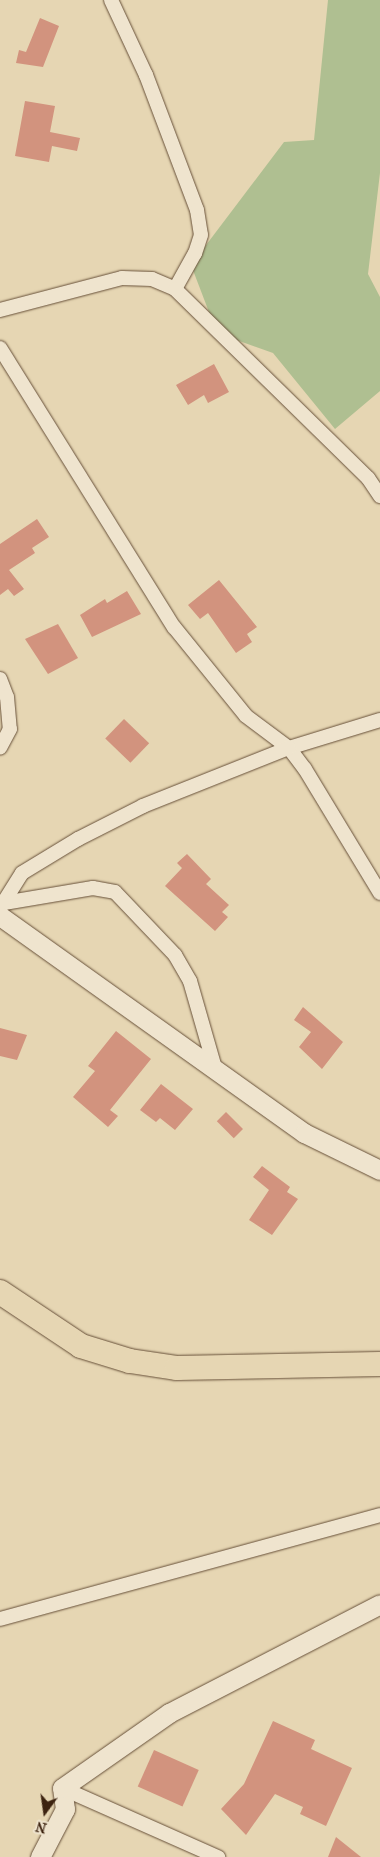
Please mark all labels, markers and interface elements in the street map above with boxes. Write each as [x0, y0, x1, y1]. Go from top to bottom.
north arrow [20, 1787, 70, 1837]
text: N [34, 1818, 48, 1837]

